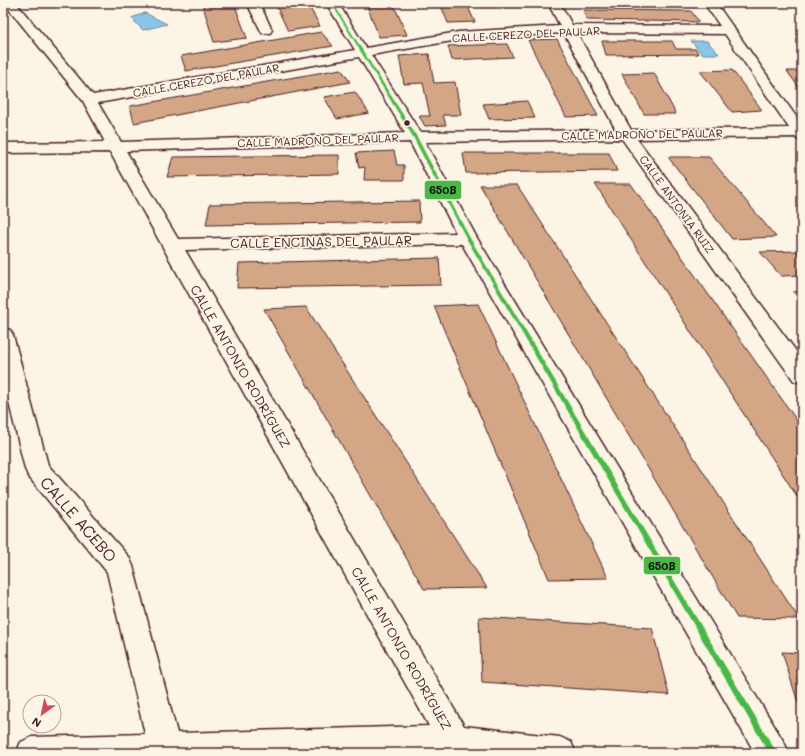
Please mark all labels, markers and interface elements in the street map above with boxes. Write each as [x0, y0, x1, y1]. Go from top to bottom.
street label: CALLE CEREZO DEL PAULAR [451, 23, 601, 45]
street label: CALLE CEREZO DEL PAULAR [132, 60, 280, 100]
unlabelled marker [402, 118, 412, 128]
street label: CALLE MADROÑO DEL PAULAR [561, 125, 723, 143]
street label: CALLE MADROÑO DEL PAULAR [237, 130, 399, 150]
street label: CALLE ANTONIA RUIZ [636, 152, 718, 257]
line badge: 650B [424, 180, 462, 200]
text: 650B [429, 182, 457, 197]
street label: CALLE ENCINAS DEL PAULAR [230, 231, 412, 251]
street label: CALLE ANTONIO RODRÍGUEZ [187, 281, 295, 451]
street label: CALLE ACEBO [36, 472, 122, 566]
line badge: 650B [643, 556, 681, 575]
text: 650B [648, 558, 676, 573]
street label: CALLE ANTONIO RODRÍGUEZ [348, 563, 456, 733]
north arrow [22, 694, 62, 734]
text: N [29, 714, 44, 731]

